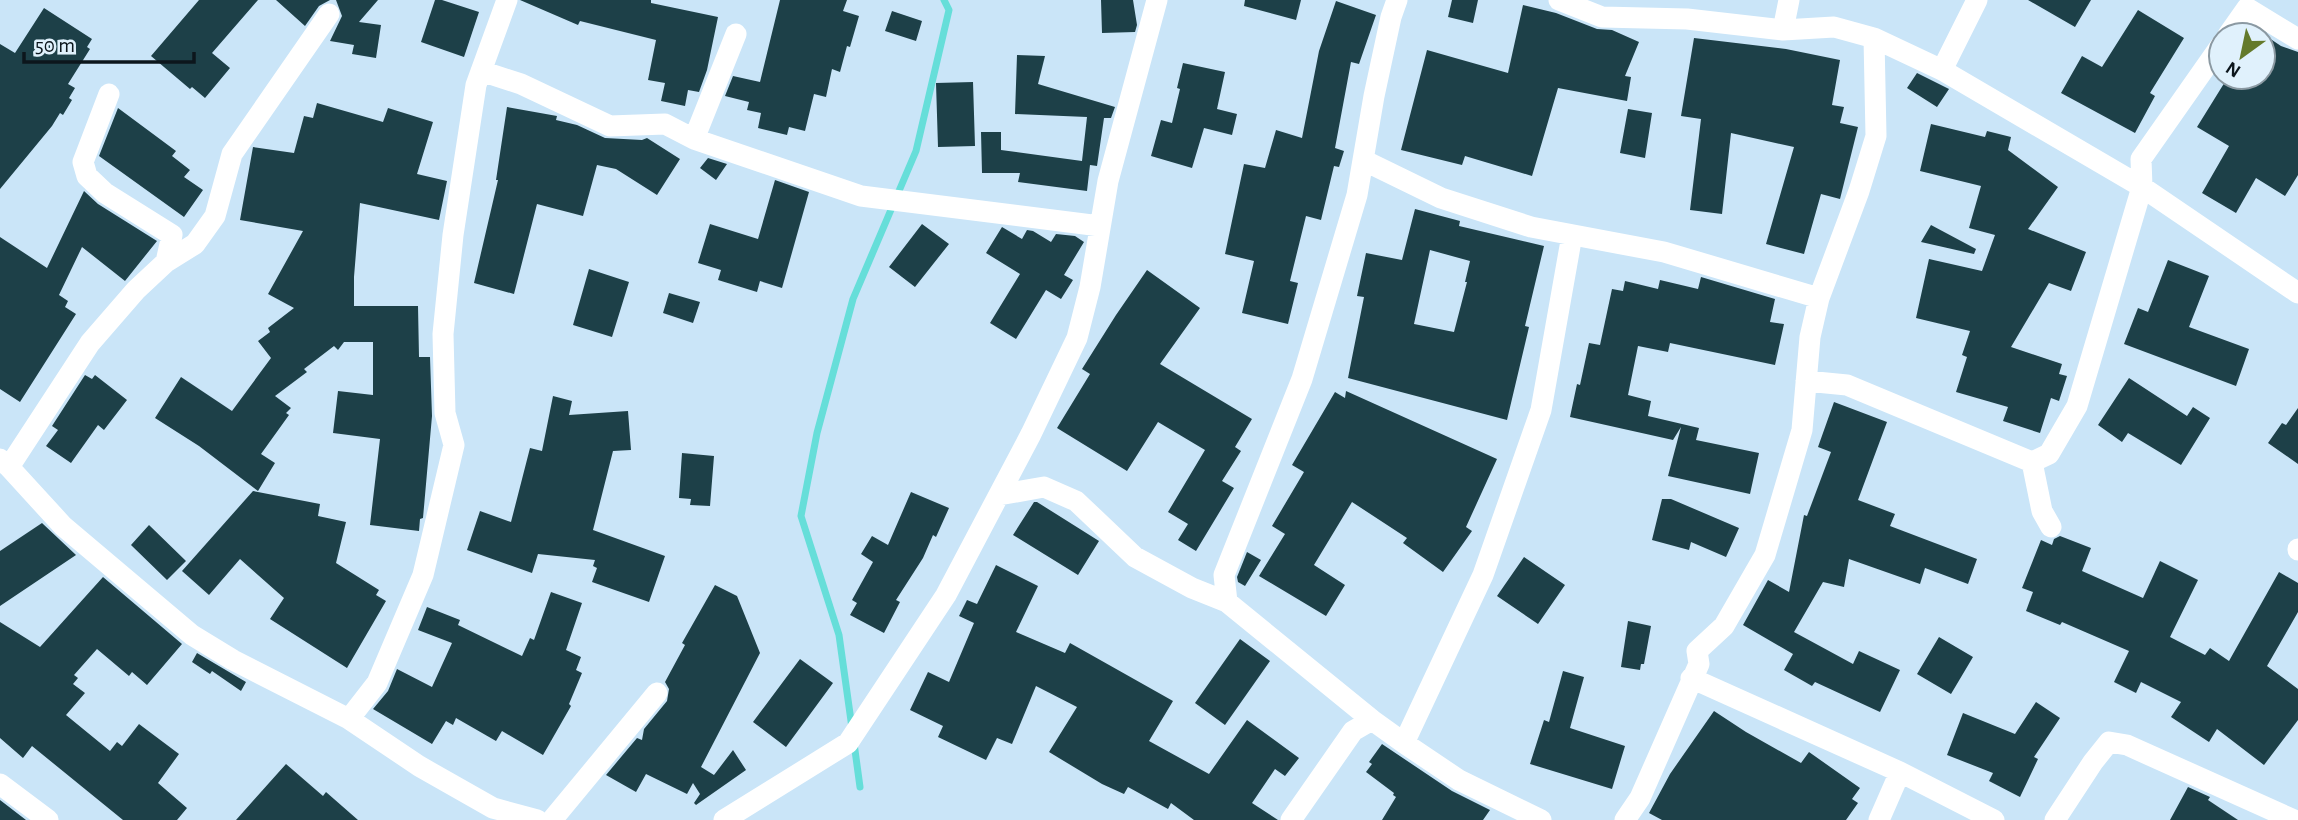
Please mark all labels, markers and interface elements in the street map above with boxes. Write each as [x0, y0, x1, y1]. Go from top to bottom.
scale bar [24, 21, 194, 65]
north arrow [2207, 21, 2277, 91]
text: 50 m [35, 35, 75, 56]
text: N [2223, 57, 2244, 81]

